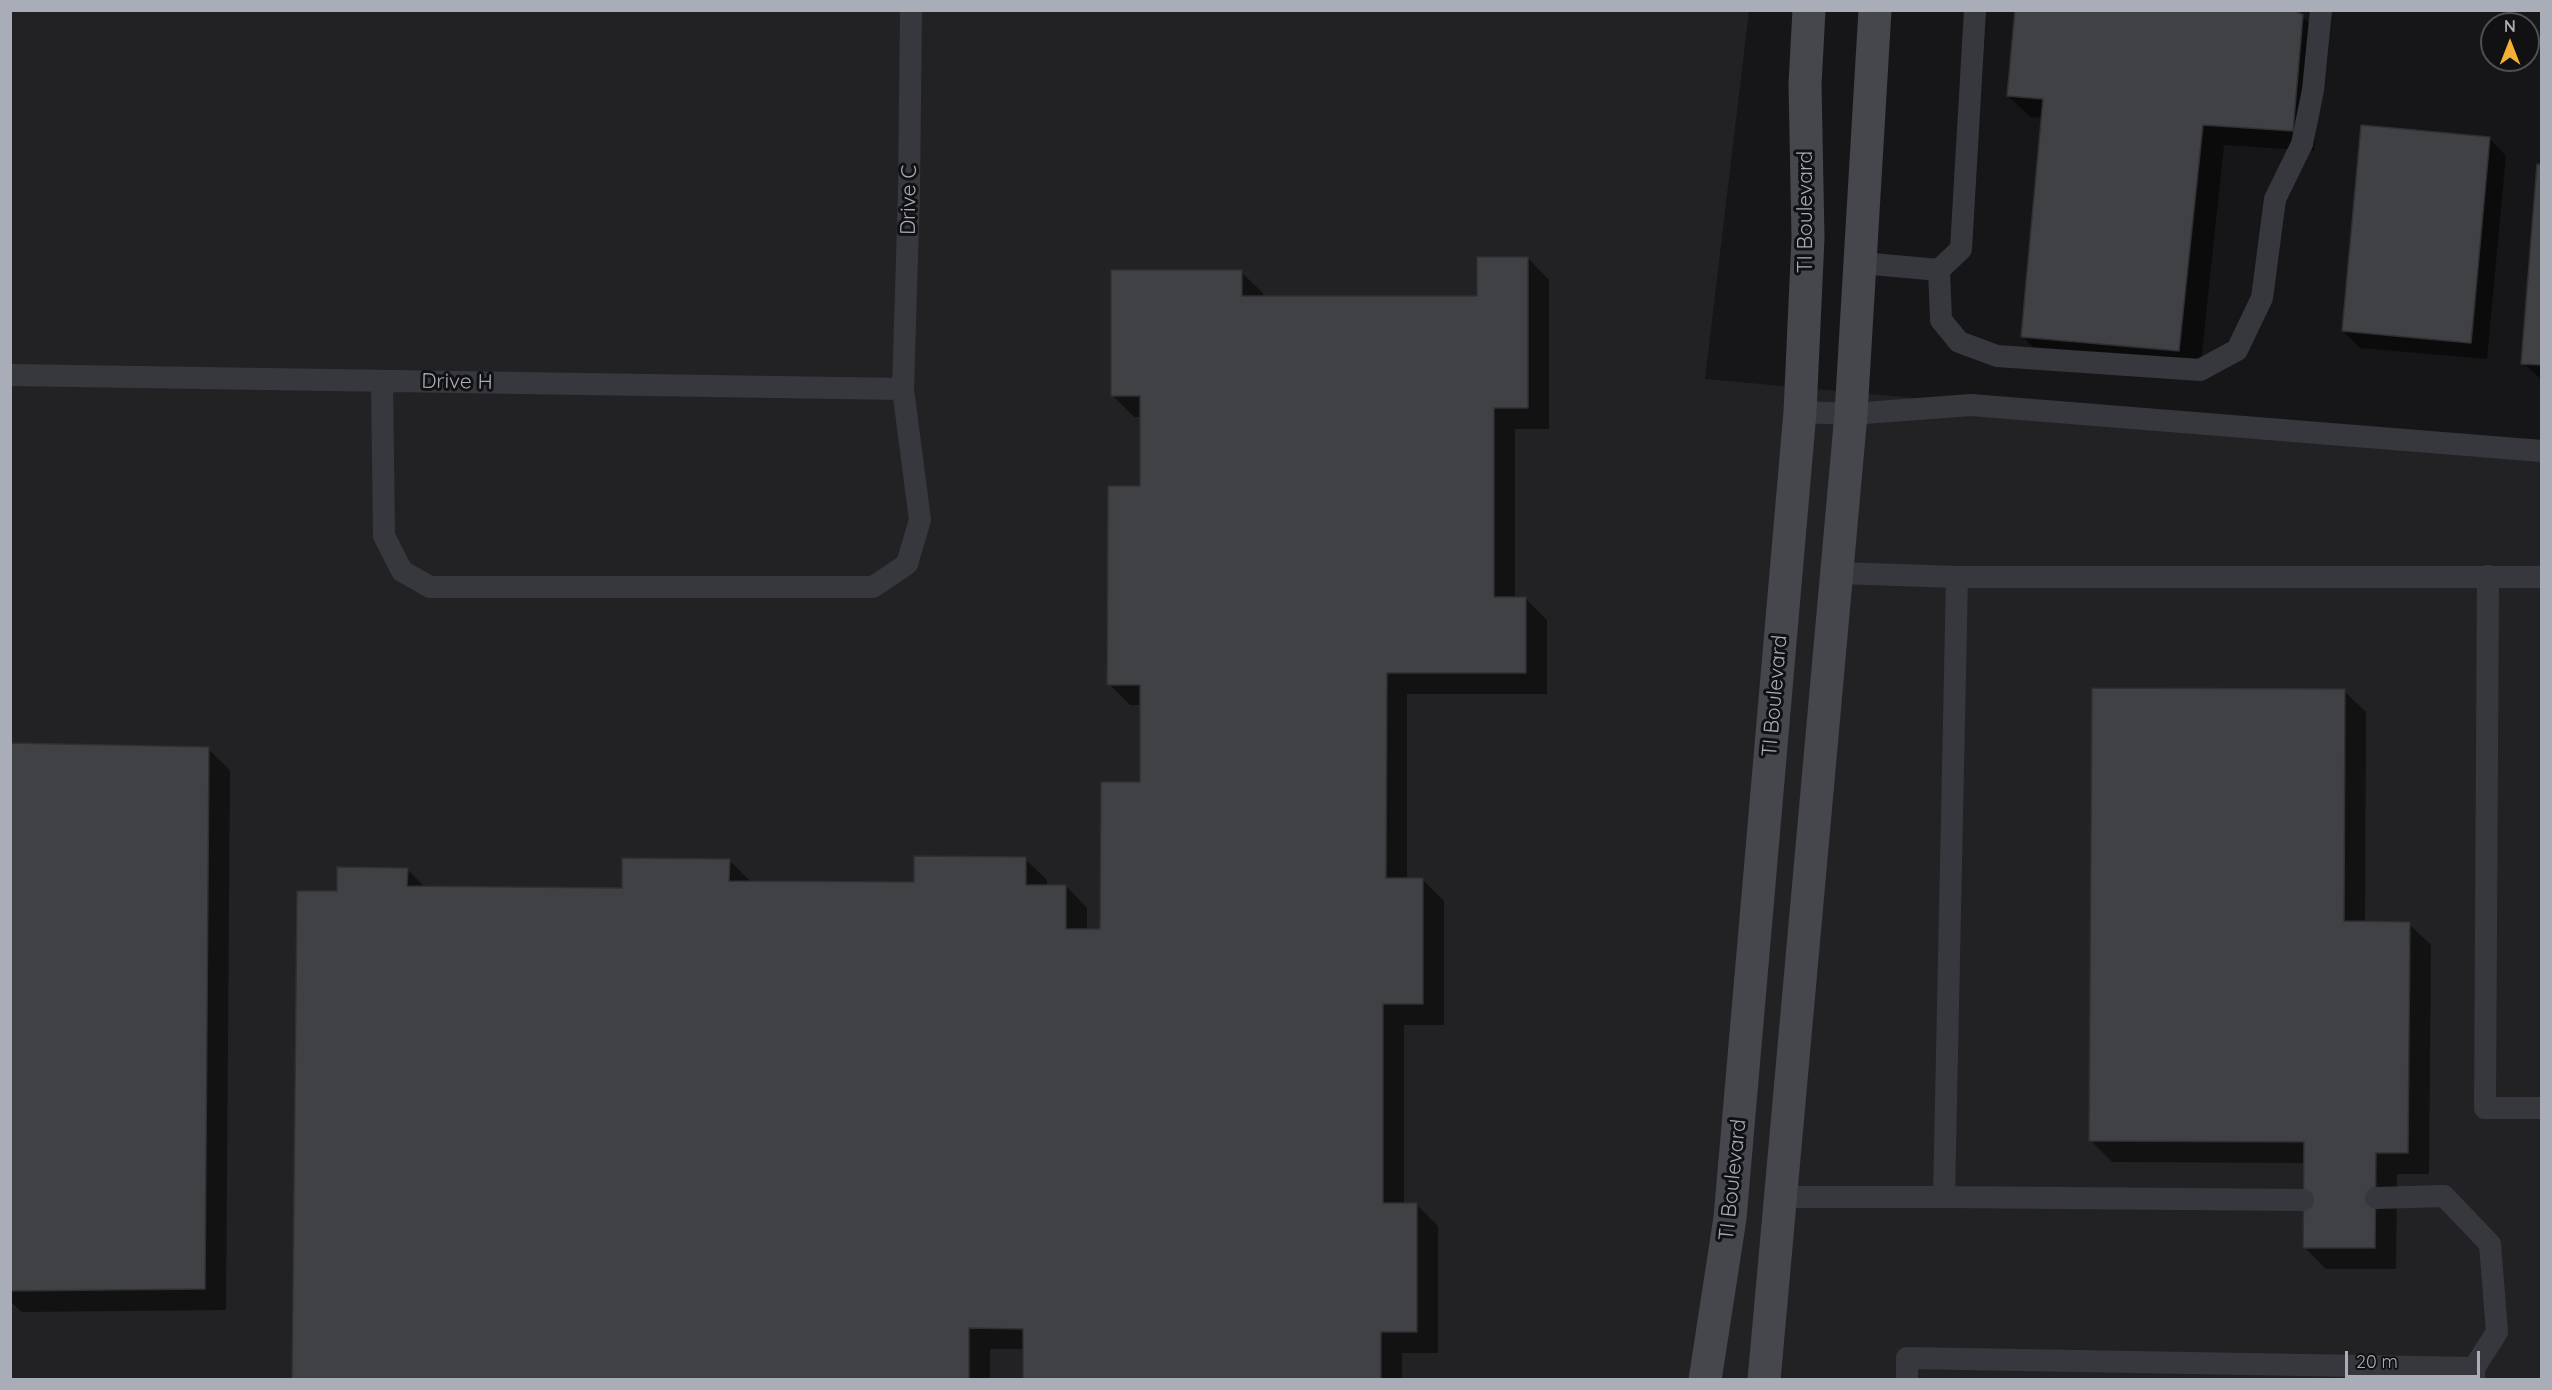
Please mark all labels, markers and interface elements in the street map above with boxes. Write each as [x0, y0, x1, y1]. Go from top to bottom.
north arrow [2480, 12, 2540, 72]
text: N [2504, 16, 2516, 36]
street label: TI Boulevard [1793, 151, 1819, 273]
street label: Drive C [896, 165, 922, 235]
street label: Drive H [421, 369, 493, 395]
street label: TI Boulevard [1757, 634, 1793, 758]
street label: TI Boulevard [1714, 1118, 1752, 1242]
scale bar [2348, 1339, 2483, 1377]
text: 20 m [2356, 1350, 2398, 1373]

